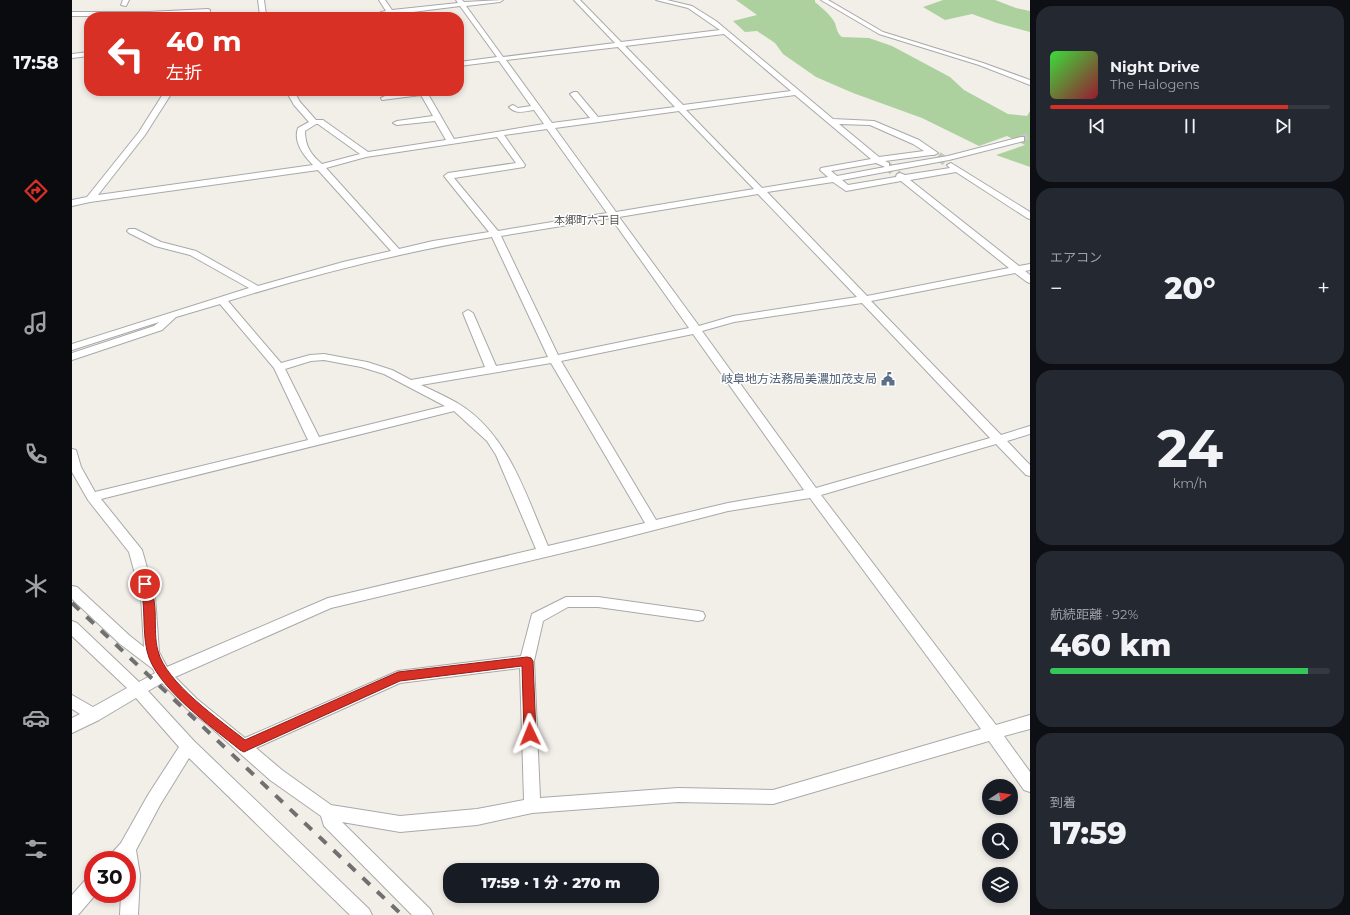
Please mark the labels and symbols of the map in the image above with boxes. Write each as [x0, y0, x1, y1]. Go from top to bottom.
district label: 本郷町六丁目 [554, 213, 620, 227]
place label: 岐阜地方法務局美濃加茂支局 [721, 371, 877, 386]
public building icon: 岐阜地方法務局美濃加茂支局 [880, 371, 896, 387]
pin [128, 567, 162, 601]
position arrow [509, 713, 551, 755]
north arrow [982, 779, 1018, 815]
speed limit sign: 30 [84, 851, 136, 903]

